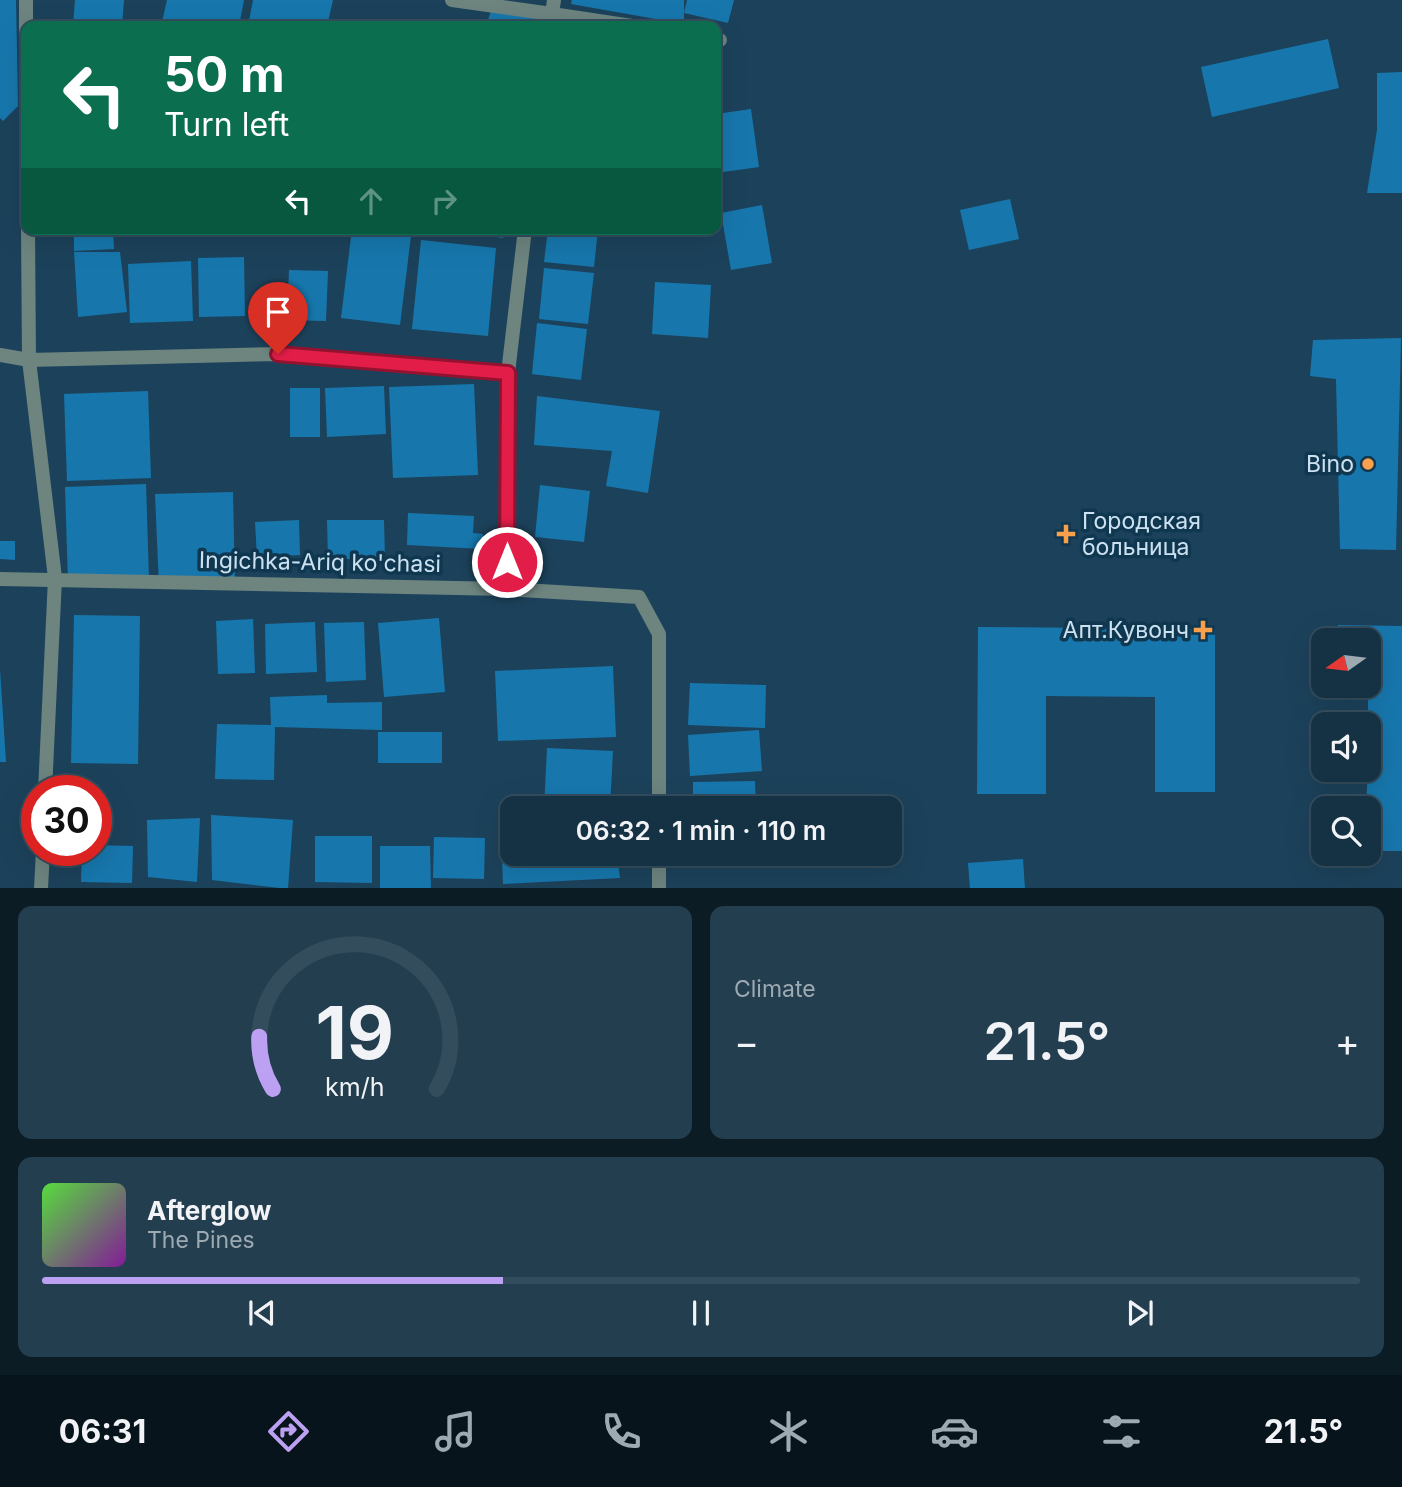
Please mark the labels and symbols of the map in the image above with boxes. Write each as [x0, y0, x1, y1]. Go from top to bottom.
pin [248, 282, 308, 354]
place label: Bino [1306, 450, 1354, 478]
marker: Bino [1360, 456, 1376, 472]
place label: Городская больница [1082, 507, 1201, 561]
marker: Городская больница [1056, 524, 1076, 544]
position arrow [470, 525, 544, 599]
street label: Ingichka-Ariq ko'chasi [199, 546, 441, 578]
place label: Апт.Кувонч [1063, 616, 1189, 644]
marker: Апт.Кувонч [1195, 622, 1211, 638]
north arrow [1311, 628, 1381, 698]
speed limit sign: 30 [21, 775, 112, 866]

